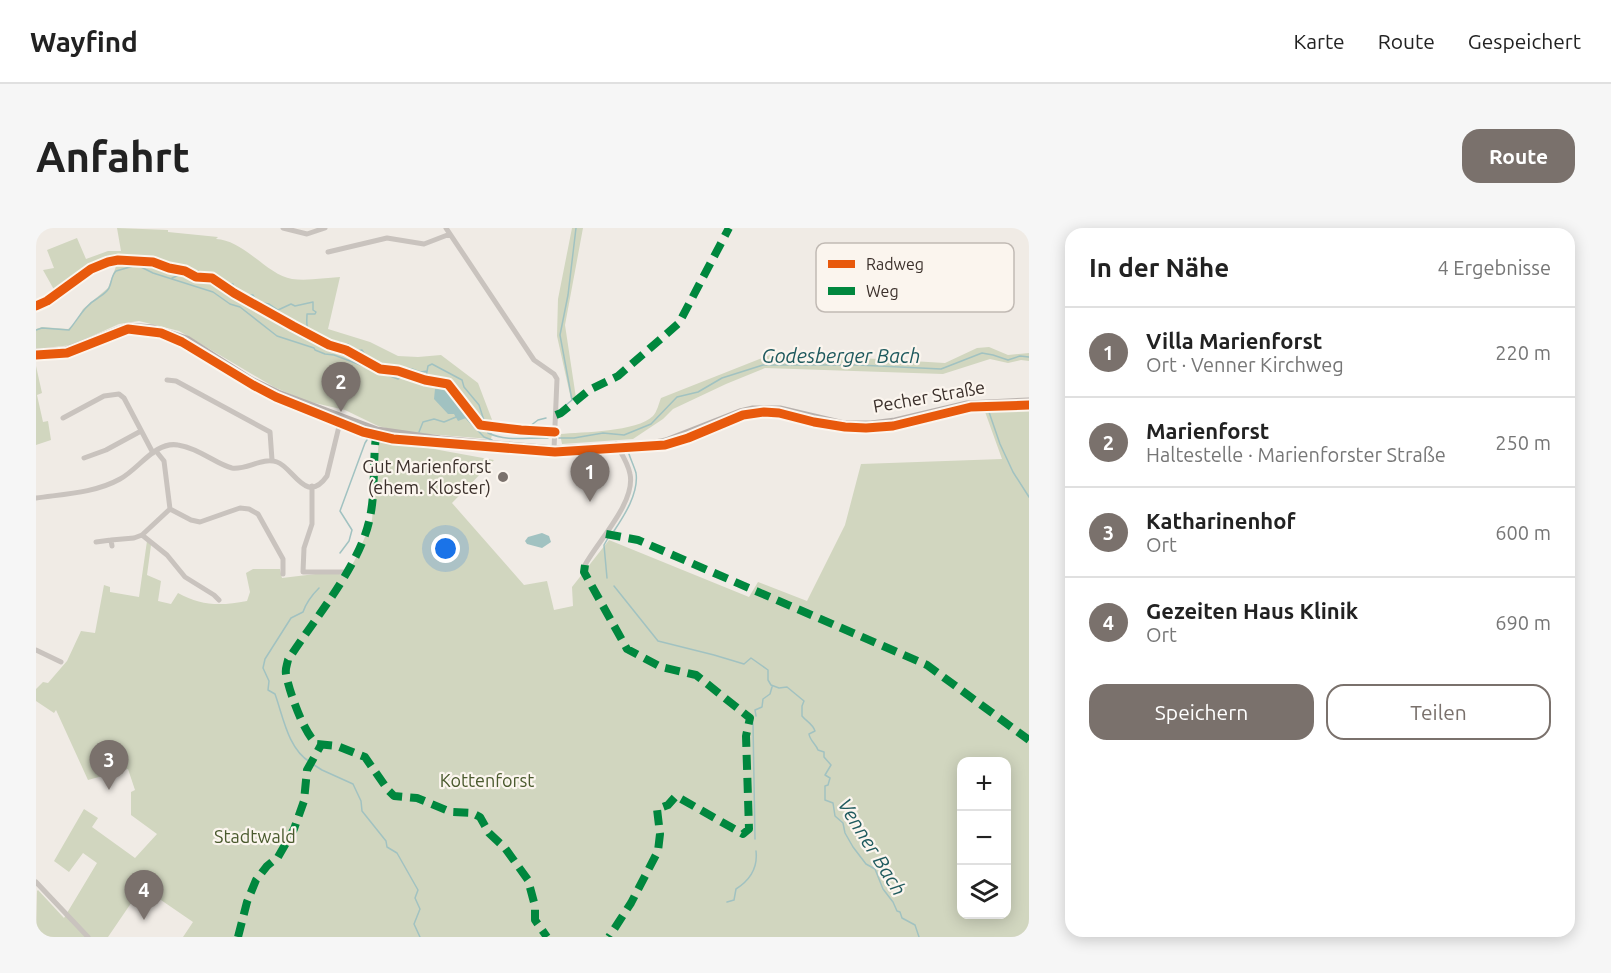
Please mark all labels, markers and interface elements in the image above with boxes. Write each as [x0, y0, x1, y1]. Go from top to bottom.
text: Wayfind [30, 26, 138, 57]
text: Karte [1293, 29, 1345, 53]
text: Route [1378, 29, 1435, 53]
text: Gespeichert [1468, 29, 1581, 53]
button: Route [1462, 129, 1575, 183]
text: Anfahrt [36, 133, 190, 180]
legend [816, 243, 1014, 312]
text: In der Nähe [1089, 253, 1229, 282]
text: Radweg [866, 255, 924, 273]
text: 4 Ergebnisse [1437, 256, 1551, 279]
text: Weg [866, 282, 899, 300]
text: Villa Marienforst [1146, 328, 1322, 353]
text: 1 [1103, 341, 1114, 364]
text: 220 m [1495, 341, 1551, 364]
water label: Godesberger Bach [762, 344, 920, 367]
text: Ort · Venner Kirchweg [1146, 353, 1344, 376]
pin: 2 [322, 362, 360, 412]
street label: Pecher Straße [871, 376, 986, 416]
text: Marienforst [1146, 418, 1269, 443]
text: 2 [1103, 431, 1114, 454]
text: 250 m [1495, 431, 1551, 454]
text: Haltestelle · Marienforster Straße [1146, 443, 1446, 466]
pin: 1 [570, 452, 610, 502]
place label: Gut Marienforst (ehem. Kloster) [362, 456, 491, 498]
marker: Gut Marienforst (ehem. Kloster) [496, 470, 510, 484]
text: Katharinenhof [1146, 508, 1295, 533]
text: 3 [1103, 521, 1114, 544]
text: 600 m [1495, 521, 1551, 544]
text: Ort [1146, 533, 1177, 556]
your location [431, 534, 460, 563]
text: Gezeiten Haus Klinik [1146, 598, 1358, 623]
text: 4 [1103, 611, 1114, 634]
text: 690 m [1495, 611, 1551, 634]
text: Ort [1146, 623, 1177, 646]
button: Speichern [1089, 684, 1314, 740]
button: Teilen [1326, 684, 1551, 740]
pin: 3 [90, 740, 128, 790]
map controls [957, 757, 1011, 919]
button: + [957, 757, 1011, 811]
park label: Kottenforst [440, 770, 534, 790]
water label: Venner Bach [834, 794, 911, 899]
button: − [957, 811, 1011, 865]
park label: Stadtwald [214, 826, 296, 846]
button: layers [957, 865, 1011, 919]
pin: 4 [124, 870, 164, 920]

